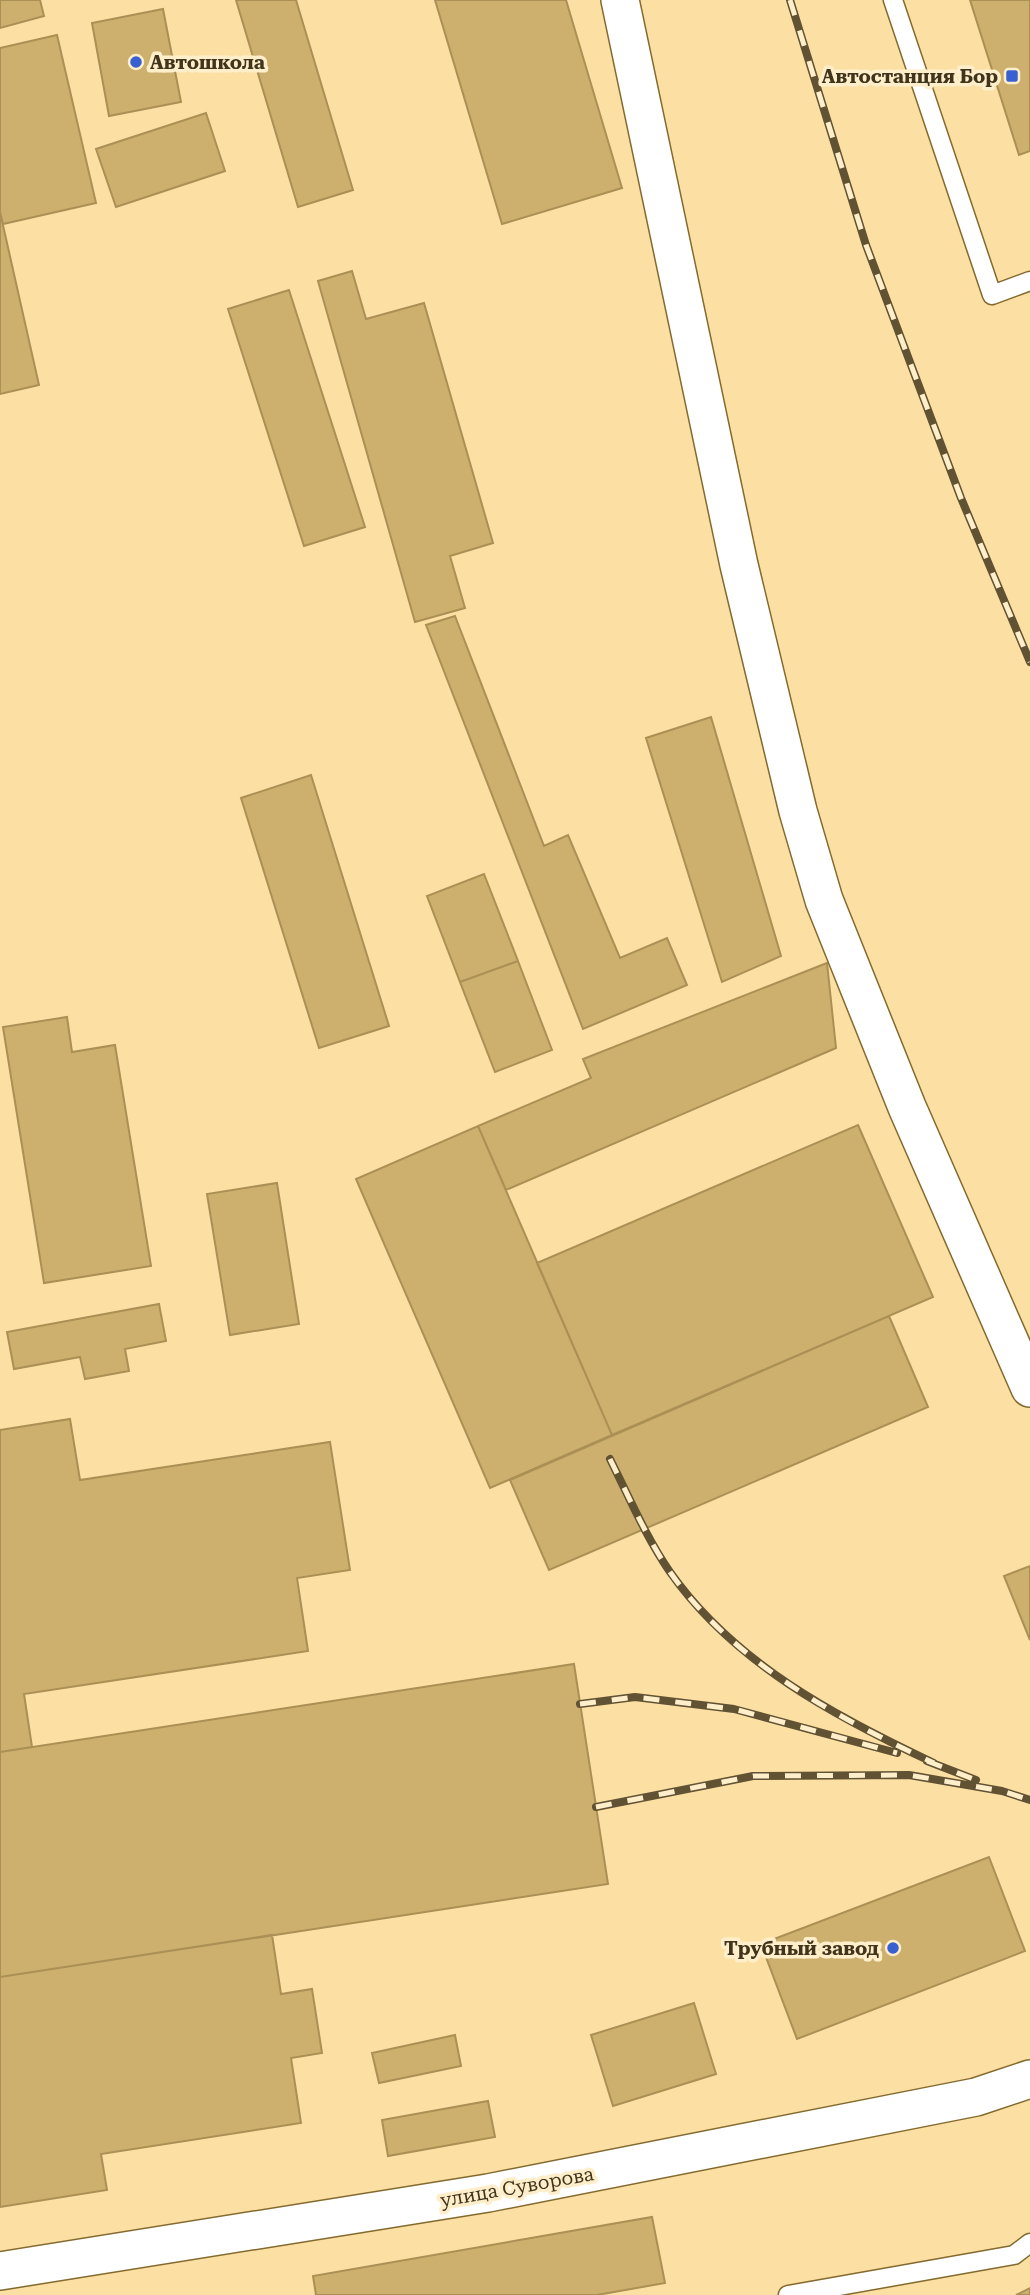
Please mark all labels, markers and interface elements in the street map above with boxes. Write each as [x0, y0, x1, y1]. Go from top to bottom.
place label: Автошкола [150, 51, 265, 74]
marker: Автошкола [128, 54, 144, 70]
place label: Автостанция Бор [822, 65, 998, 88]
marker: Автостанция Бор [1004, 68, 1020, 84]
place label: Трубный завод [724, 1937, 879, 1960]
marker: Трубный завод [885, 1940, 901, 1956]
street label: улица Суворова [438, 2162, 596, 2212]

